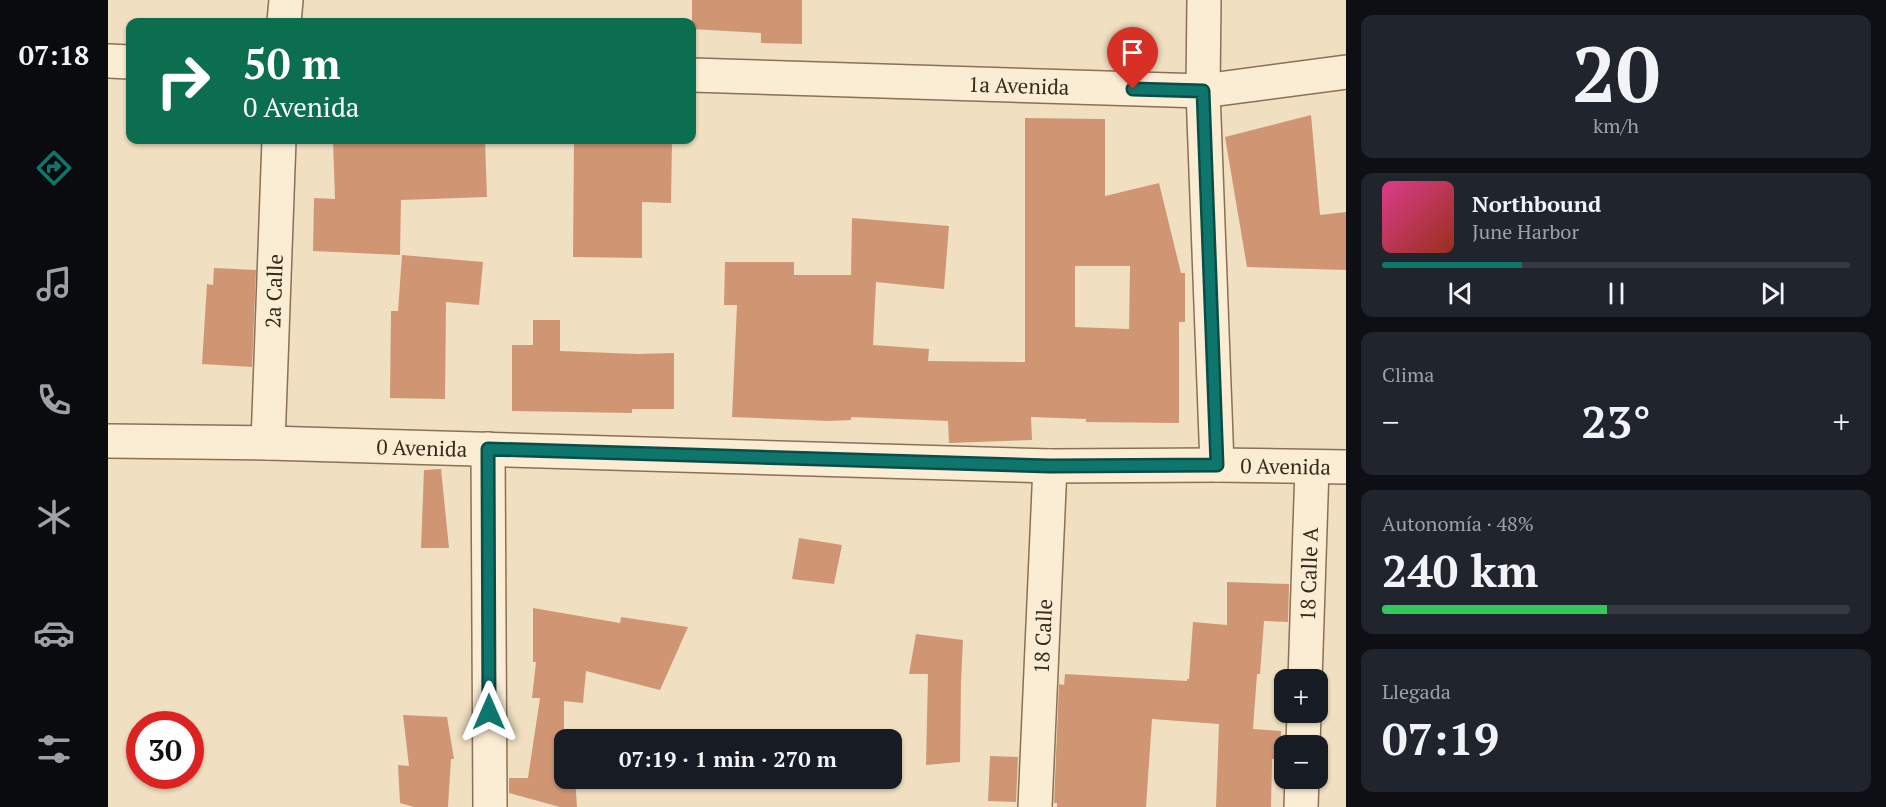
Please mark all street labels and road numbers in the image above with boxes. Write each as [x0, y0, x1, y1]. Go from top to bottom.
street label: 1a Avenida [968, 70, 1070, 101]
street label: 2a Calle [258, 253, 289, 329]
street label: 0 Avenida [376, 432, 468, 463]
street label: 0 Avenida [1240, 451, 1332, 481]
street label: 18 Calle A [1293, 526, 1324, 621]
street label: 18 Calle [1027, 598, 1058, 674]

